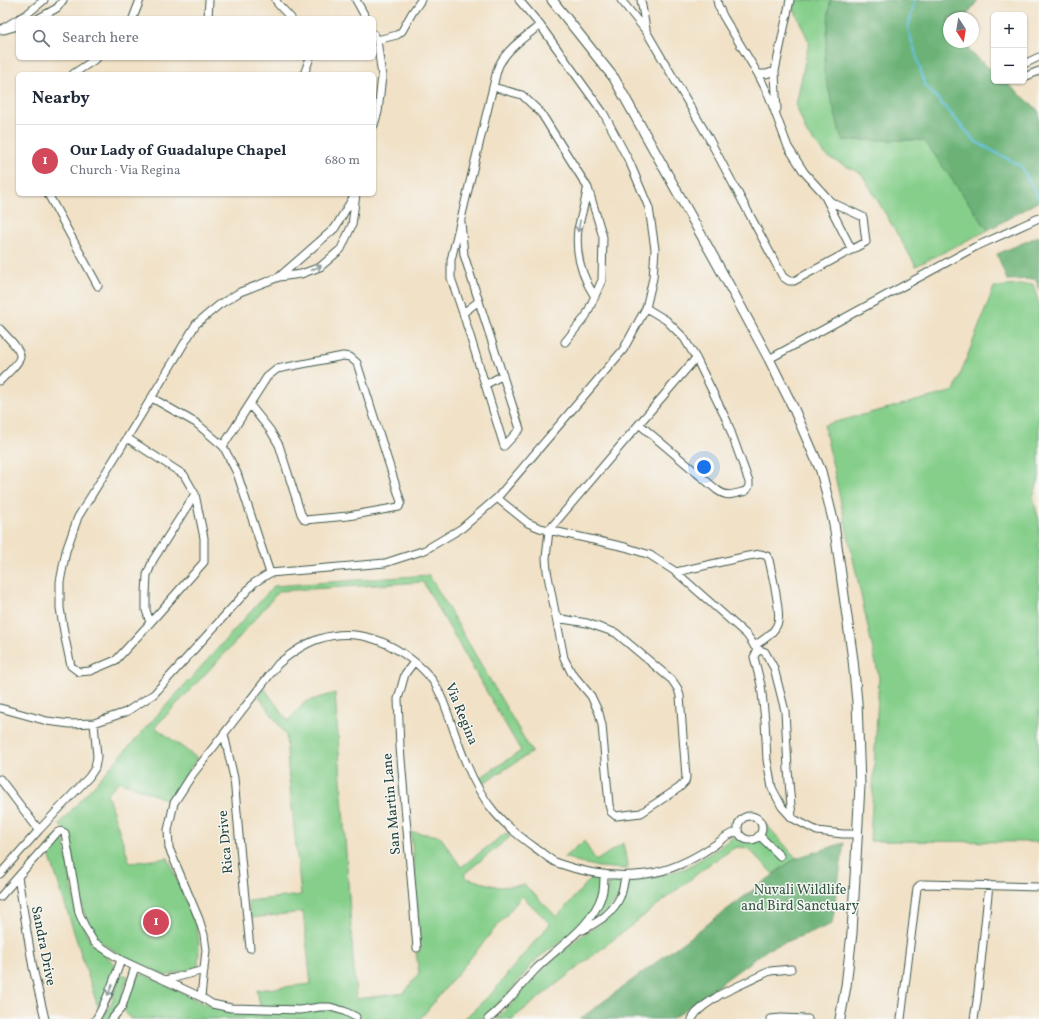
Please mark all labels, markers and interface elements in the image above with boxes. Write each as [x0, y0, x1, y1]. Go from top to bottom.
north arrow [943, 12, 979, 48]
map controls [991, 12, 1027, 84]
button: + [991, 12, 1027, 48]
search box [16, 16, 376, 60]
icon: search [30, 27, 52, 49]
text: Search here [62, 28, 139, 49]
button: − [991, 48, 1027, 84]
text: Nearby [32, 87, 90, 110]
text: Our Lady of Guadalupe Chapel [70, 141, 286, 162]
text: 1 [42, 152, 48, 170]
text: 680 m [325, 152, 360, 170]
text: Church · Via Regina [70, 162, 180, 180]
one-way arrow [575, 219, 583, 232]
one-way arrow [310, 264, 322, 271]
your location [694, 457, 714, 477]
street label: Via Regina [440, 680, 482, 748]
street label: San Martin Lane [378, 752, 406, 856]
street label: Rica Drive [214, 809, 238, 875]
park label: Nuvali Wildlife and Bird Sanctuary [741, 881, 859, 916]
street label: Sandra Drive [26, 905, 60, 988]
pin: 1 [143, 907, 169, 937]
one-way arrow [106, 984, 113, 996]

